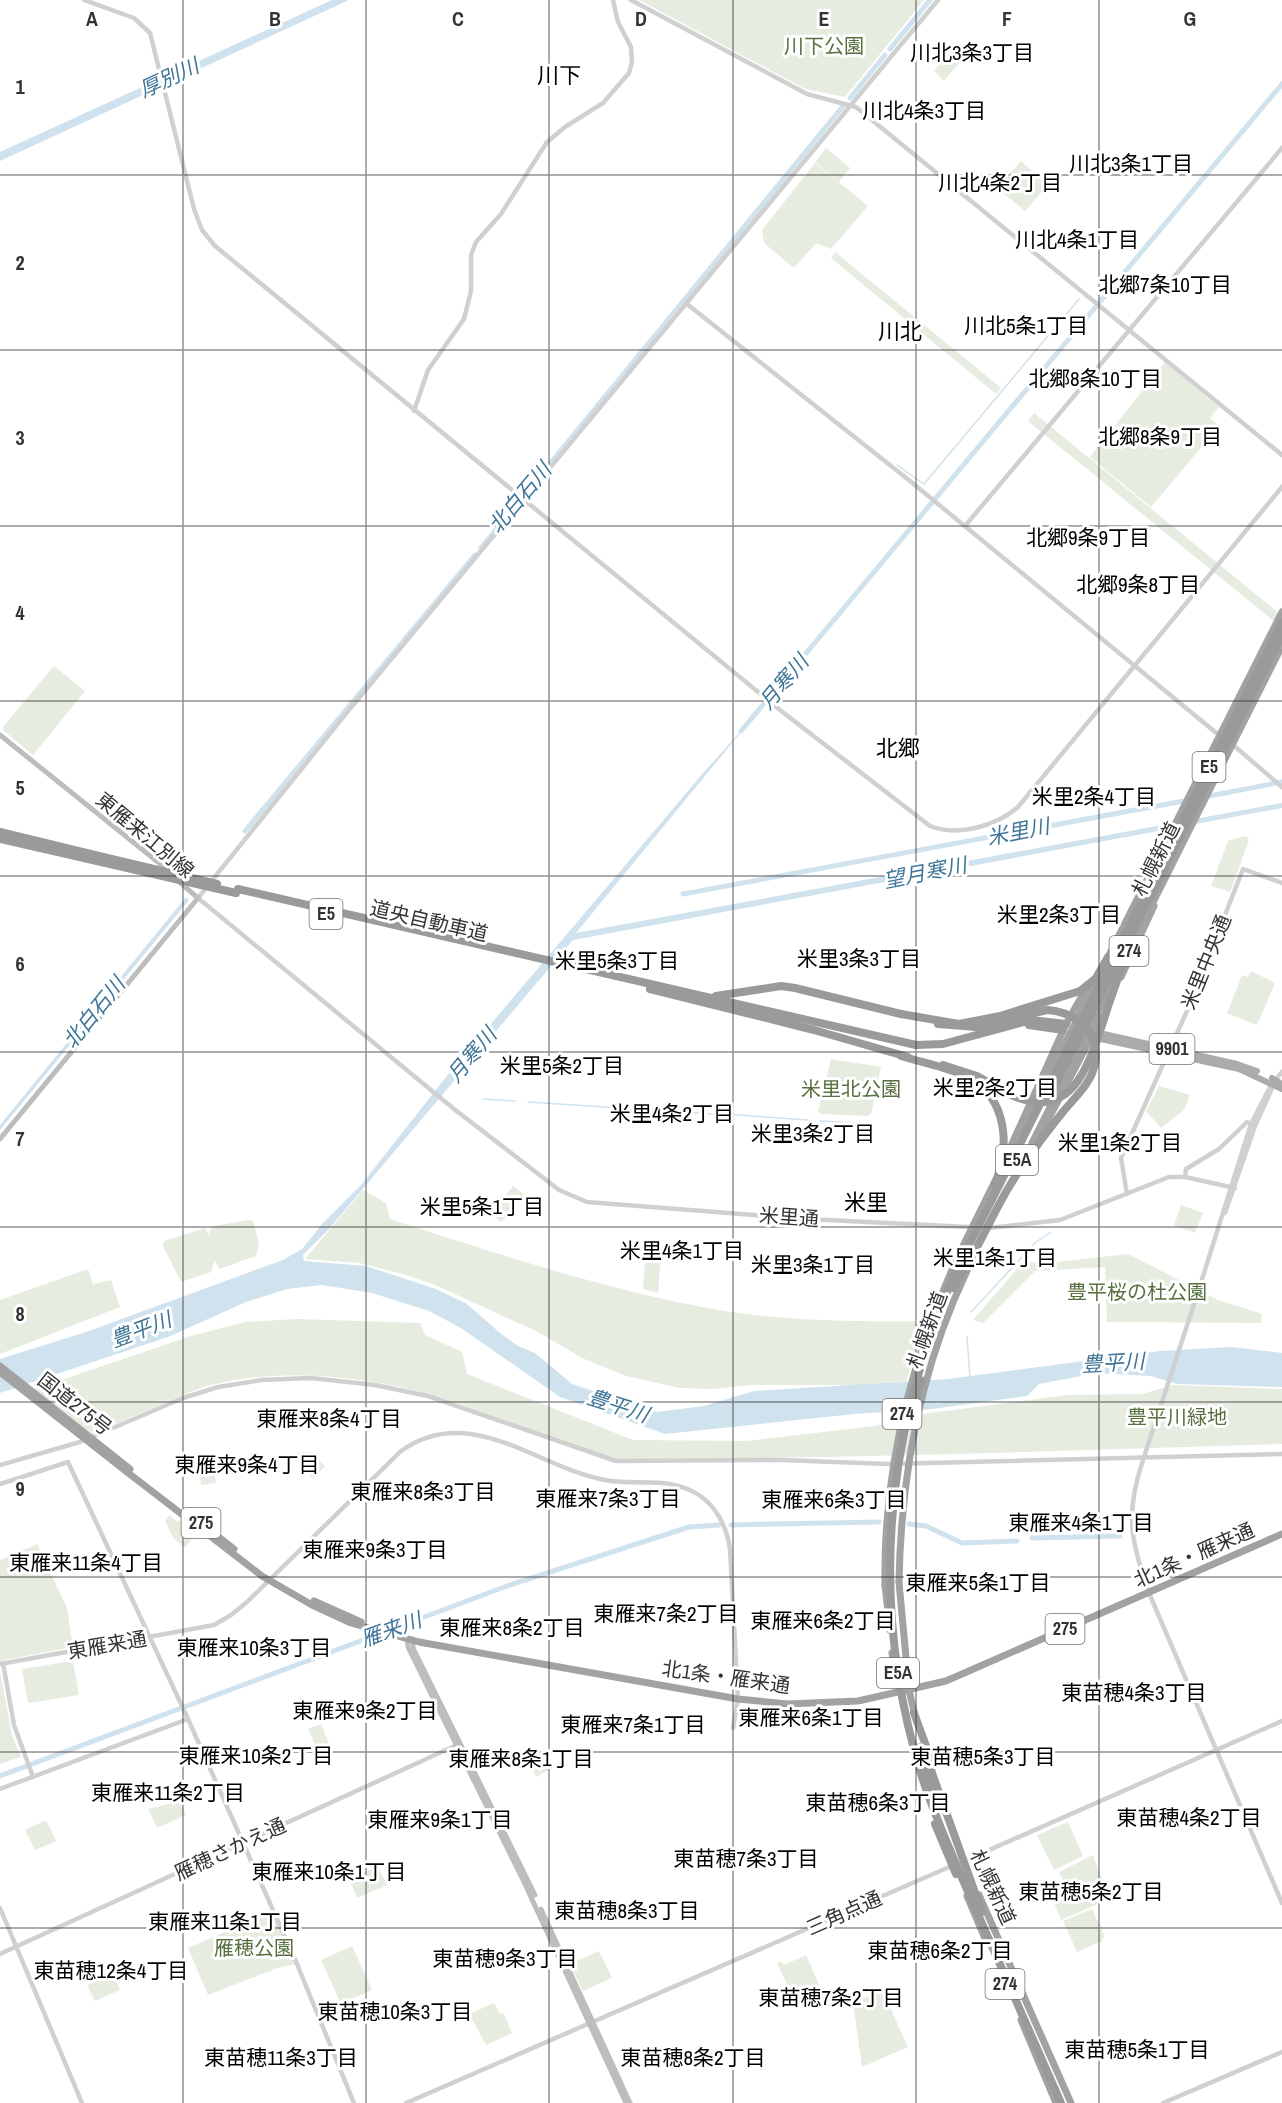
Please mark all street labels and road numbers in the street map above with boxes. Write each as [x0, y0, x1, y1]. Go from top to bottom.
road number: E5 [1192, 752, 1226, 782]
street label: 東雁来江別線 [91, 786, 200, 884]
street label: 札幌新道 [1125, 817, 1186, 901]
street label: 道央自動車道 [368, 894, 491, 947]
road number: E5 [310, 899, 342, 929]
street label: 米里中央通 [1174, 910, 1237, 1013]
road number: 274 [1110, 936, 1148, 966]
road number: 9901 [1150, 1034, 1194, 1064]
road number: E5A [996, 1145, 1038, 1175]
street label: 米里通 [758, 1201, 820, 1232]
street label: 札幌新道 [900, 1288, 953, 1372]
street label: 国道275号 [33, 1366, 118, 1441]
road number: 274 [882, 1399, 922, 1429]
road number: 275 [182, 1508, 220, 1538]
street label: 北1条・雁来通 [1129, 1516, 1258, 1593]
road number: 275 [1046, 1614, 1084, 1644]
street label: 東雁来通 [65, 1624, 149, 1665]
street label: 北1条・雁来通 [660, 1654, 792, 1699]
road number: E5A [877, 1658, 919, 1688]
street label: 雁穂さかえ通 [170, 1811, 290, 1886]
street label: 札幌新道 [964, 1845, 1023, 1929]
street label: 三角点通 [802, 1884, 886, 1941]
road number: 274 [986, 1969, 1024, 1999]

